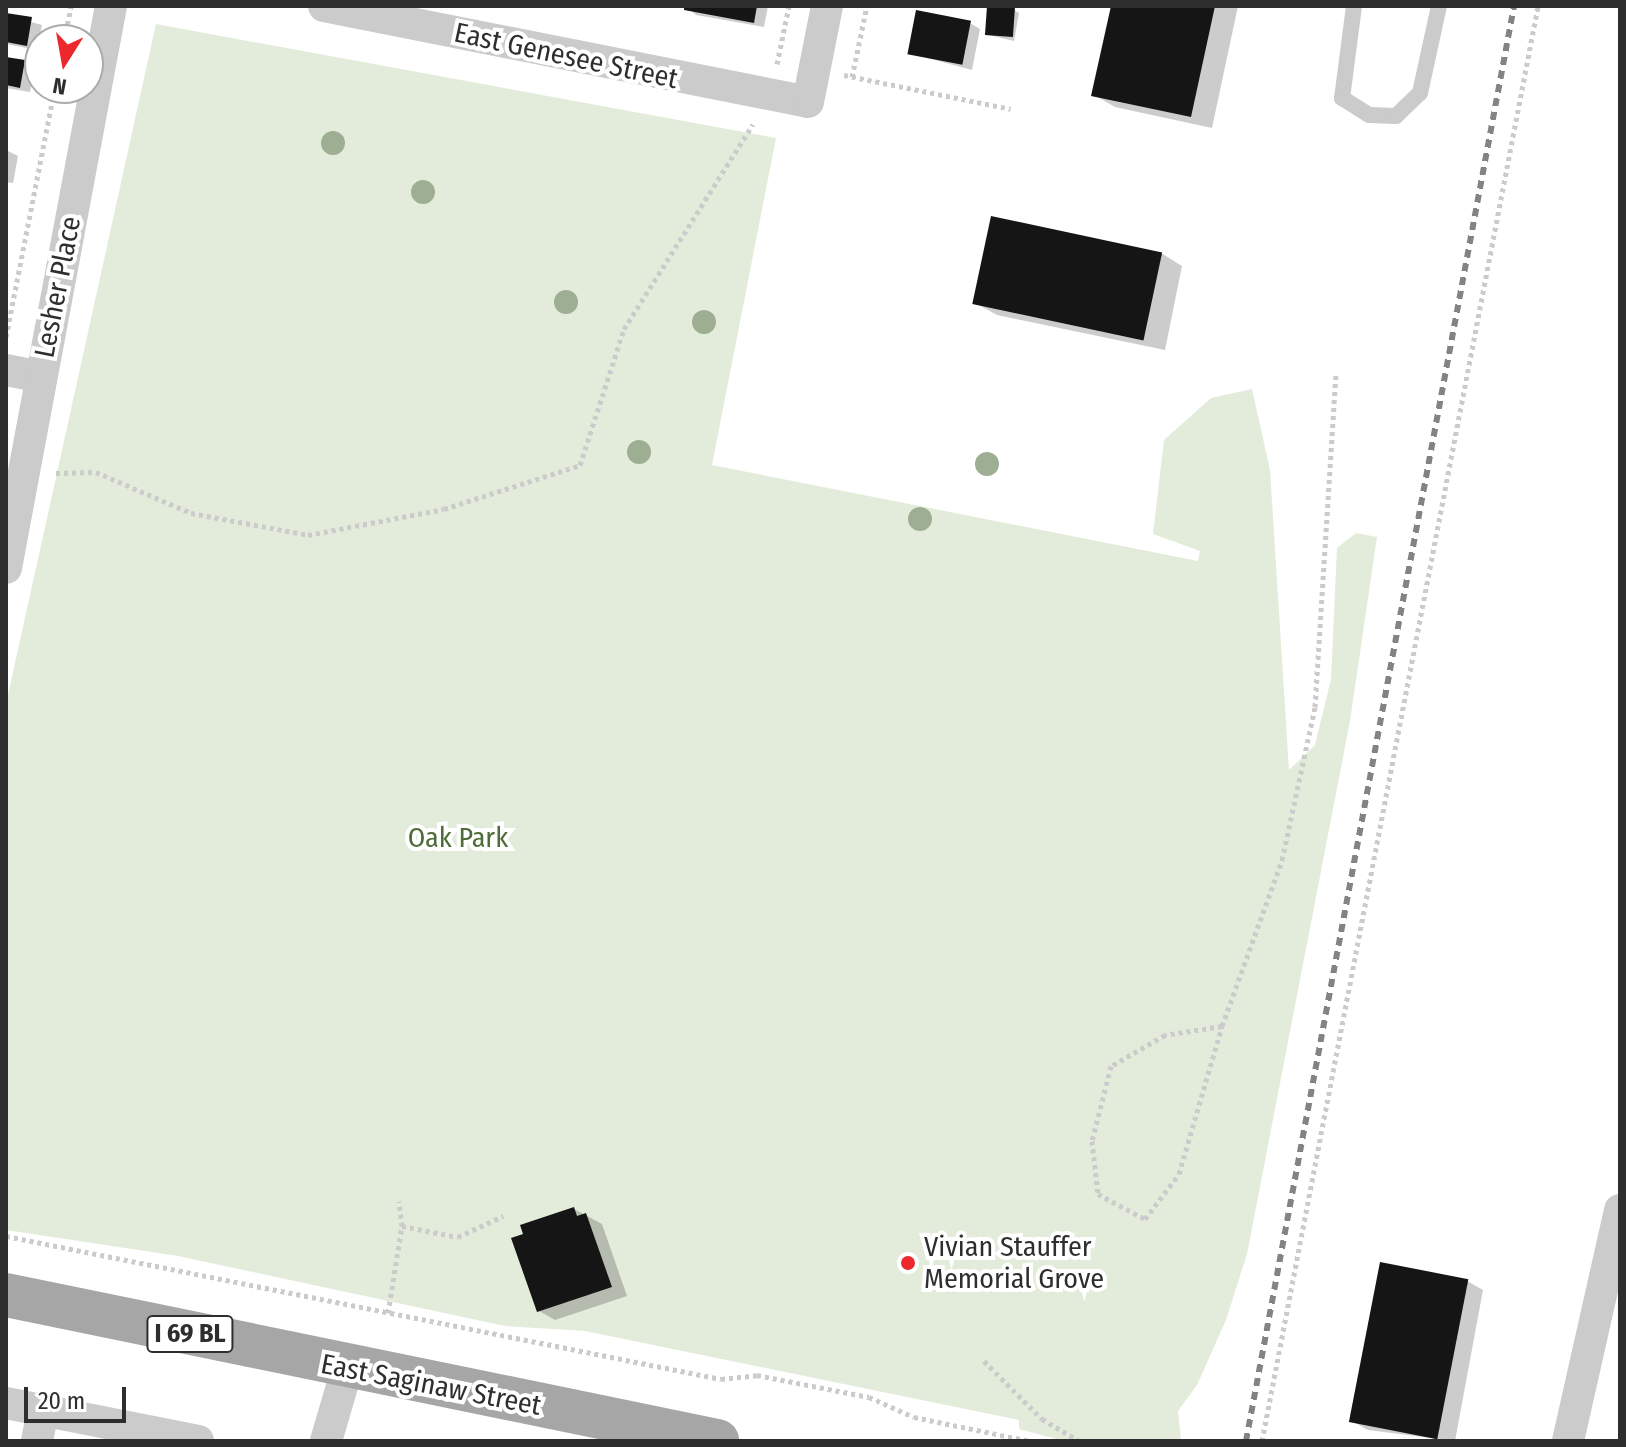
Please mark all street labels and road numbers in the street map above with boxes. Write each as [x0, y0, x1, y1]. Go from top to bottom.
street label: East Genesee Street [451, 16, 681, 96]
street label: Lesher Place [28, 214, 88, 360]
road number: I 69 BL [146, 1312, 234, 1356]
street label: East Saginaw Street [318, 1347, 544, 1423]

